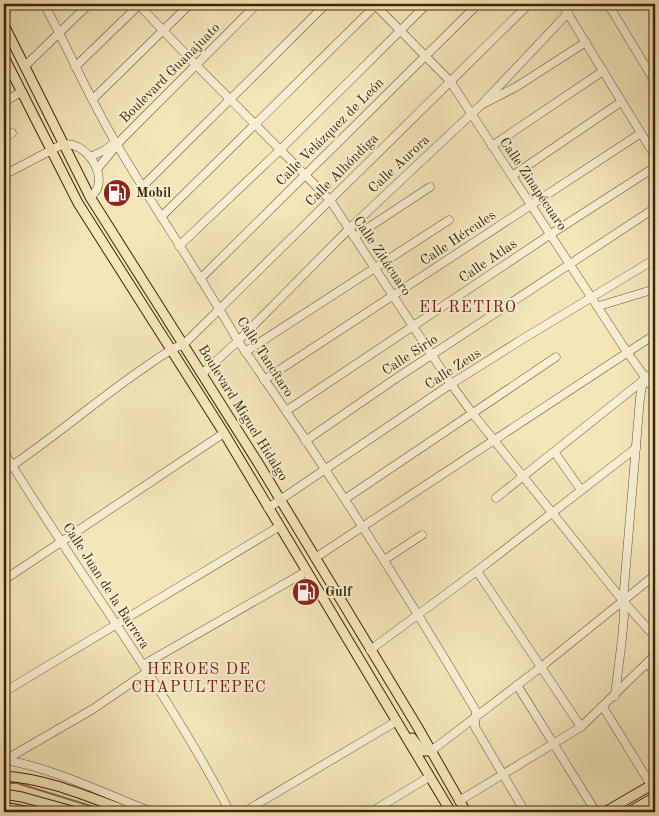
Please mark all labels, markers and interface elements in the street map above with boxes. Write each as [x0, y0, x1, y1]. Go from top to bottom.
street label: Boulevard Guanajuato [117, 20, 223, 126]
street label: Calle Velázquez de León [273, 75, 387, 189]
street label: Calle Alhóndiga [303, 131, 381, 209]
street label: Calle Aurora [366, 132, 432, 196]
street label: Calle Zinapécuaro [497, 135, 569, 233]
fuel station icon: Mobil [102, 178, 132, 208]
place label: Mobil [136, 186, 171, 200]
street label: Calle Hércules [418, 208, 498, 268]
street label: Calle Zitácuaro [350, 214, 414, 298]
street label: Calle Atlas [456, 237, 520, 285]
district label: EL RETIRO [419, 300, 517, 316]
street label: Calle Tancítaro [234, 314, 296, 400]
street label: Calle Sirio [380, 332, 440, 378]
street label: Boulevard Miguel Hidalgo [195, 343, 291, 483]
street label: Calle Zeus [423, 346, 483, 392]
street label: Calle Juan de la Barrera [60, 521, 152, 652]
fuel station icon: Gulf [291, 577, 321, 607]
place label: Gulf [325, 585, 353, 599]
district label: HEROES DE CHAPULTEPEC [131, 662, 267, 696]

